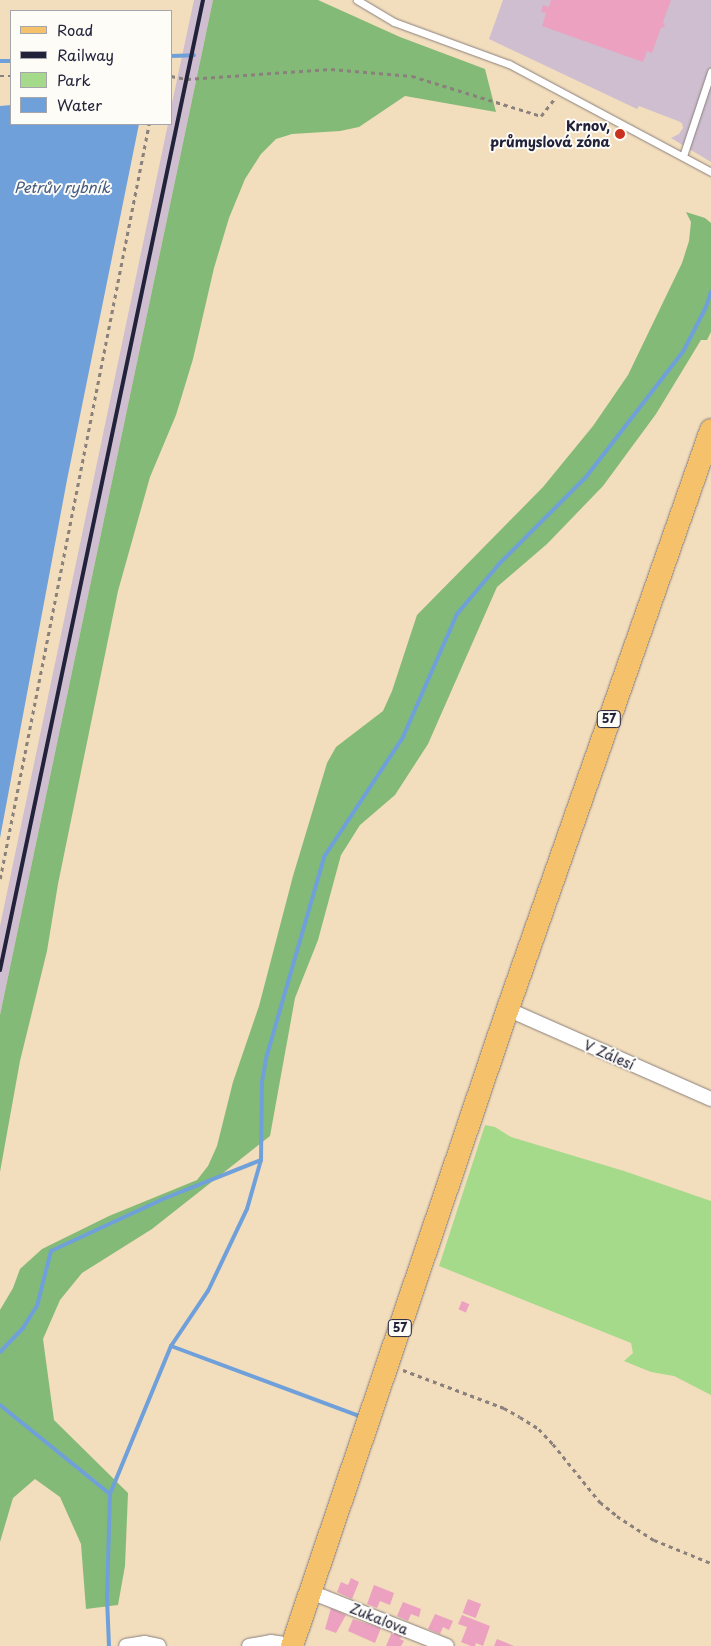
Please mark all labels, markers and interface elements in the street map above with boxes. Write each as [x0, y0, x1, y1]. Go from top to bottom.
legend [10, 10, 172, 125]
text: Road [57, 18, 93, 41]
text: Railway [57, 43, 114, 66]
text: Park [57, 68, 91, 91]
text: Water [57, 93, 102, 116]
place label: Krnov, průmyslová zóna [490, 118, 610, 150]
marker: Krnov, průmyslová zóna [614, 128, 626, 140]
water label: Petrův rybník [14, 178, 110, 196]
road number: 57 [596, 710, 622, 729]
street label: V Zálesí [581, 1036, 637, 1074]
road number: 57 [388, 1319, 412, 1338]
street label: Zukalova [347, 1600, 411, 1638]

